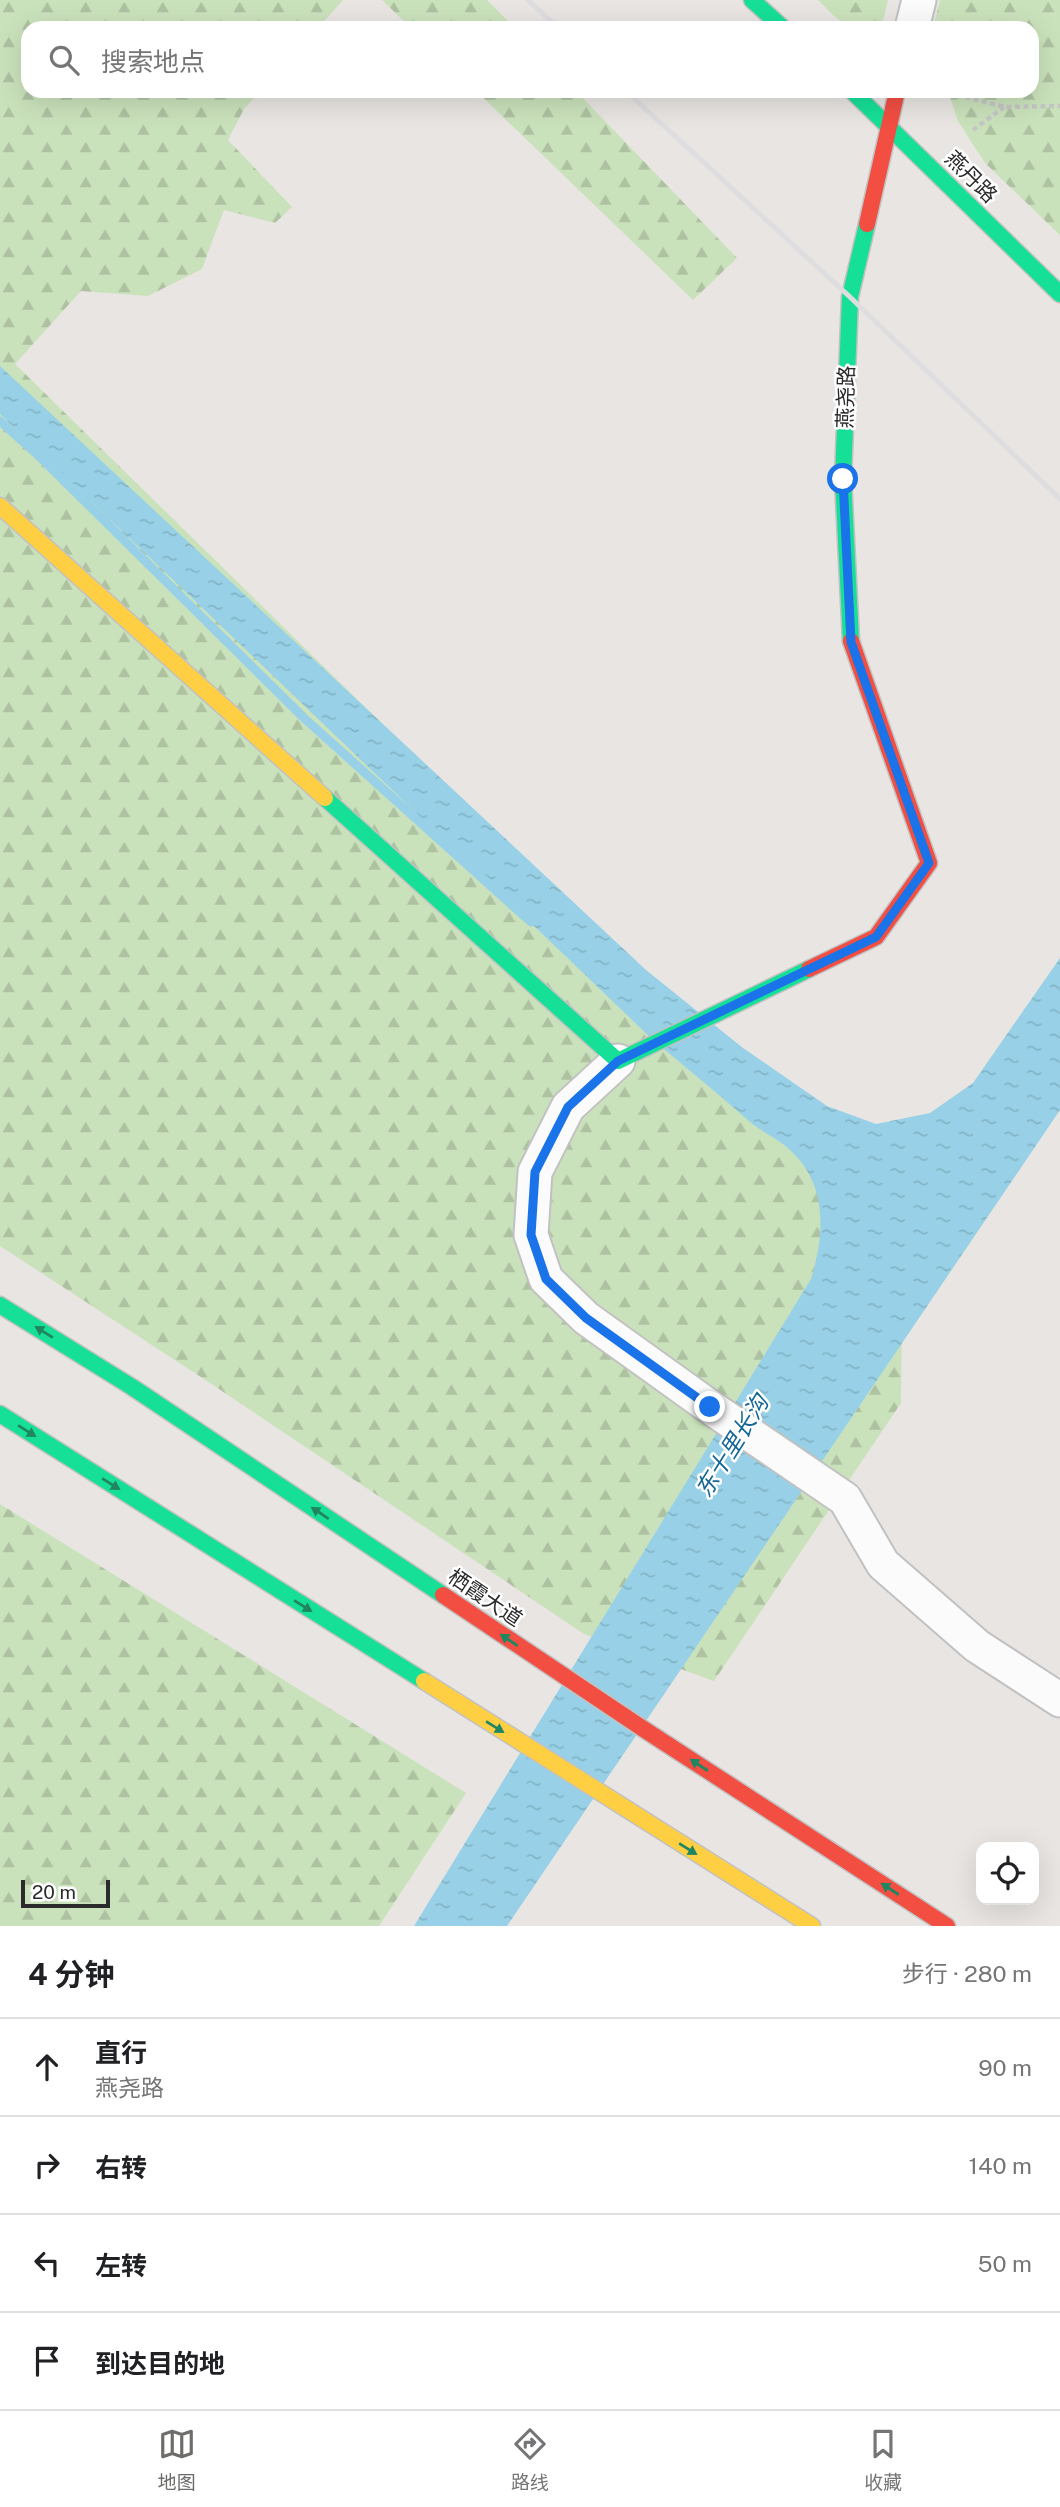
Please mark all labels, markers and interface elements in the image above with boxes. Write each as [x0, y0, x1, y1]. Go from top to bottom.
search box [21, 21, 1039, 98]
icon: search [45, 41, 83, 79]
text: 搜索地点 [101, 46, 205, 77]
street label: 燕丹路 [940, 146, 1002, 208]
street label: 燕尧路 [832, 365, 859, 429]
route start [827, 463, 858, 494]
one-way arrow [34, 1326, 53, 1339]
water label: 东十里长沟 [690, 1387, 775, 1502]
route end [694, 1391, 725, 1422]
one-way arrow [17, 1424, 36, 1437]
one-way arrow [102, 1477, 120, 1491]
one-way arrow [311, 1506, 329, 1520]
street label: 栖霞大道 [443, 1564, 527, 1631]
one-way arrow [293, 1599, 313, 1612]
one-way arrow [499, 1633, 519, 1646]
one-way arrow [486, 1721, 505, 1734]
one-way arrow [689, 1759, 708, 1772]
map controls [976, 1842, 1039, 1905]
button: locate [976, 1842, 1039, 1905]
one-way arrow [678, 1843, 697, 1856]
scale bar [21, 1877, 110, 1909]
text: 20 m [32, 1881, 76, 1903]
one-way arrow [880, 1883, 899, 1896]
text: 4 分钟 [28, 1956, 114, 1992]
text: 步行 · 280 m [902, 1960, 1032, 1987]
text: 直行 [95, 2037, 147, 2068]
icon: ahead [28, 2048, 66, 2086]
text: 90 m [978, 2054, 1032, 2081]
text: 燕尧路 [95, 2074, 164, 2101]
icon: right [28, 2146, 66, 2184]
text: 右转 [95, 2152, 147, 2183]
text: 140 m [969, 2152, 1032, 2179]
icon: left [28, 2244, 66, 2282]
text: 左转 [95, 2250, 147, 2281]
text: 50 m [978, 2250, 1032, 2277]
icon: arrive [28, 2342, 66, 2380]
text: 到达目的地 [95, 2348, 225, 2379]
tab: 地图 [158, 2425, 196, 2494]
tab: 路线 [511, 2425, 549, 2494]
tab: 收藏 [864, 2425, 902, 2494]

